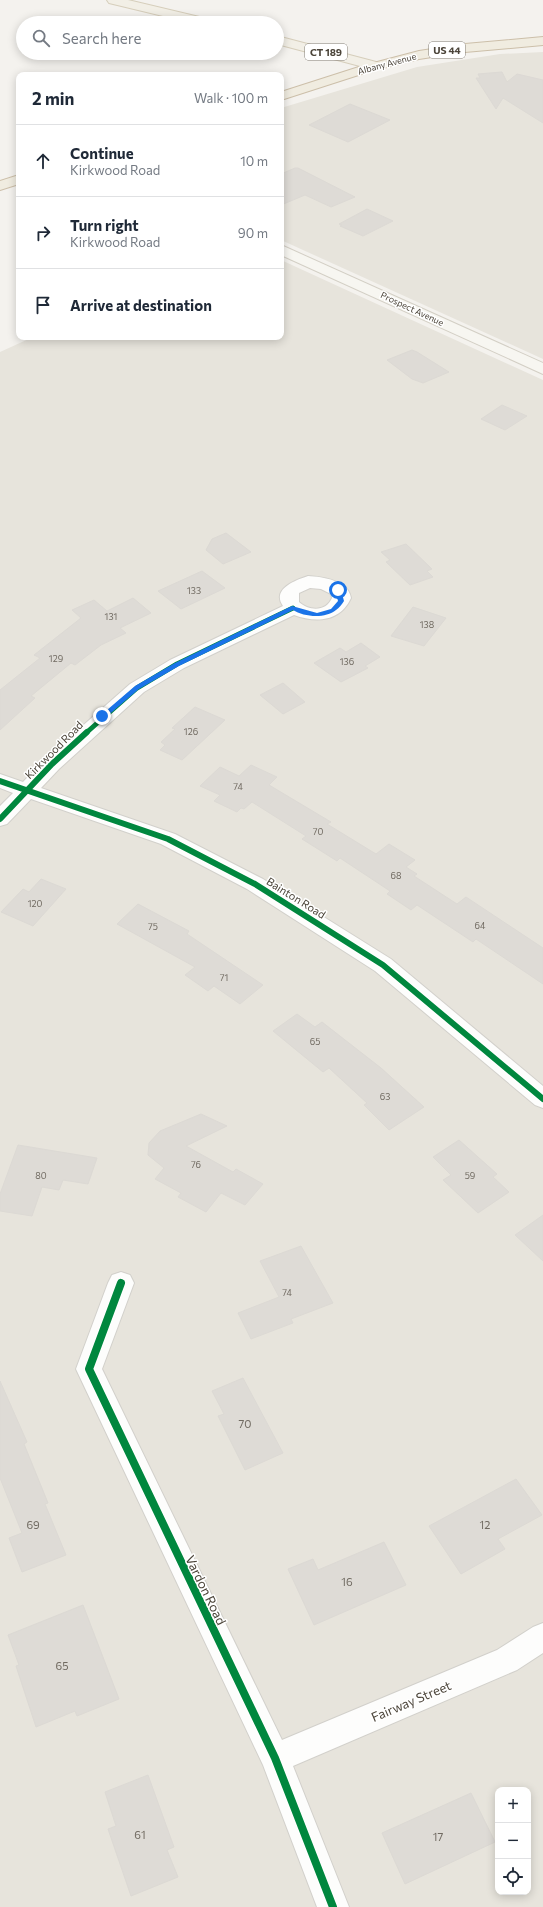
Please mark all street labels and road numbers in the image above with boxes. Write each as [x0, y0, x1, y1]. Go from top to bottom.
road number: US 44 [429, 42, 465, 58]
road number: CT 189 [305, 44, 347, 60]
street label: Albany Avenue [356, 50, 417, 77]
street label: Prospect Avenue [379, 289, 446, 328]
street label: Kirkwood Road [22, 718, 85, 781]
street label: Bainton Road [264, 874, 328, 921]
street label: Vardon Road [182, 1553, 230, 1627]
street label: Fairway Street [369, 1677, 453, 1725]

